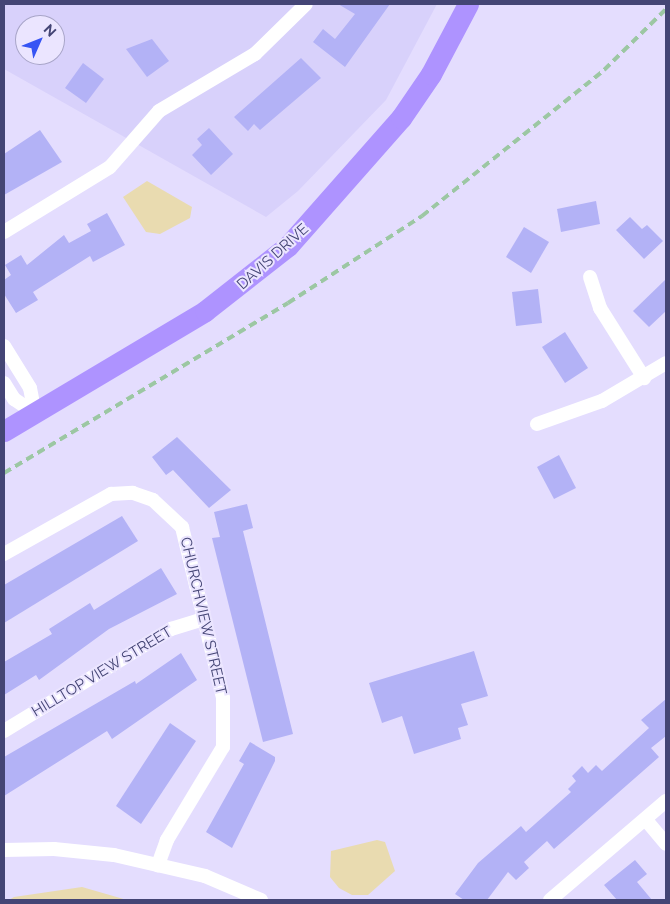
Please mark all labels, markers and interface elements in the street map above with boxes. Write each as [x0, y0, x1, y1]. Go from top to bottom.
north arrow [15, 15, 65, 65]
text: N [41, 21, 60, 40]
street label: DAVIS DRIVE [234, 220, 312, 294]
street label: CHURCHVIEW STREET [176, 535, 230, 697]
street label: HILLTOP VIEW STREET [28, 623, 176, 721]

